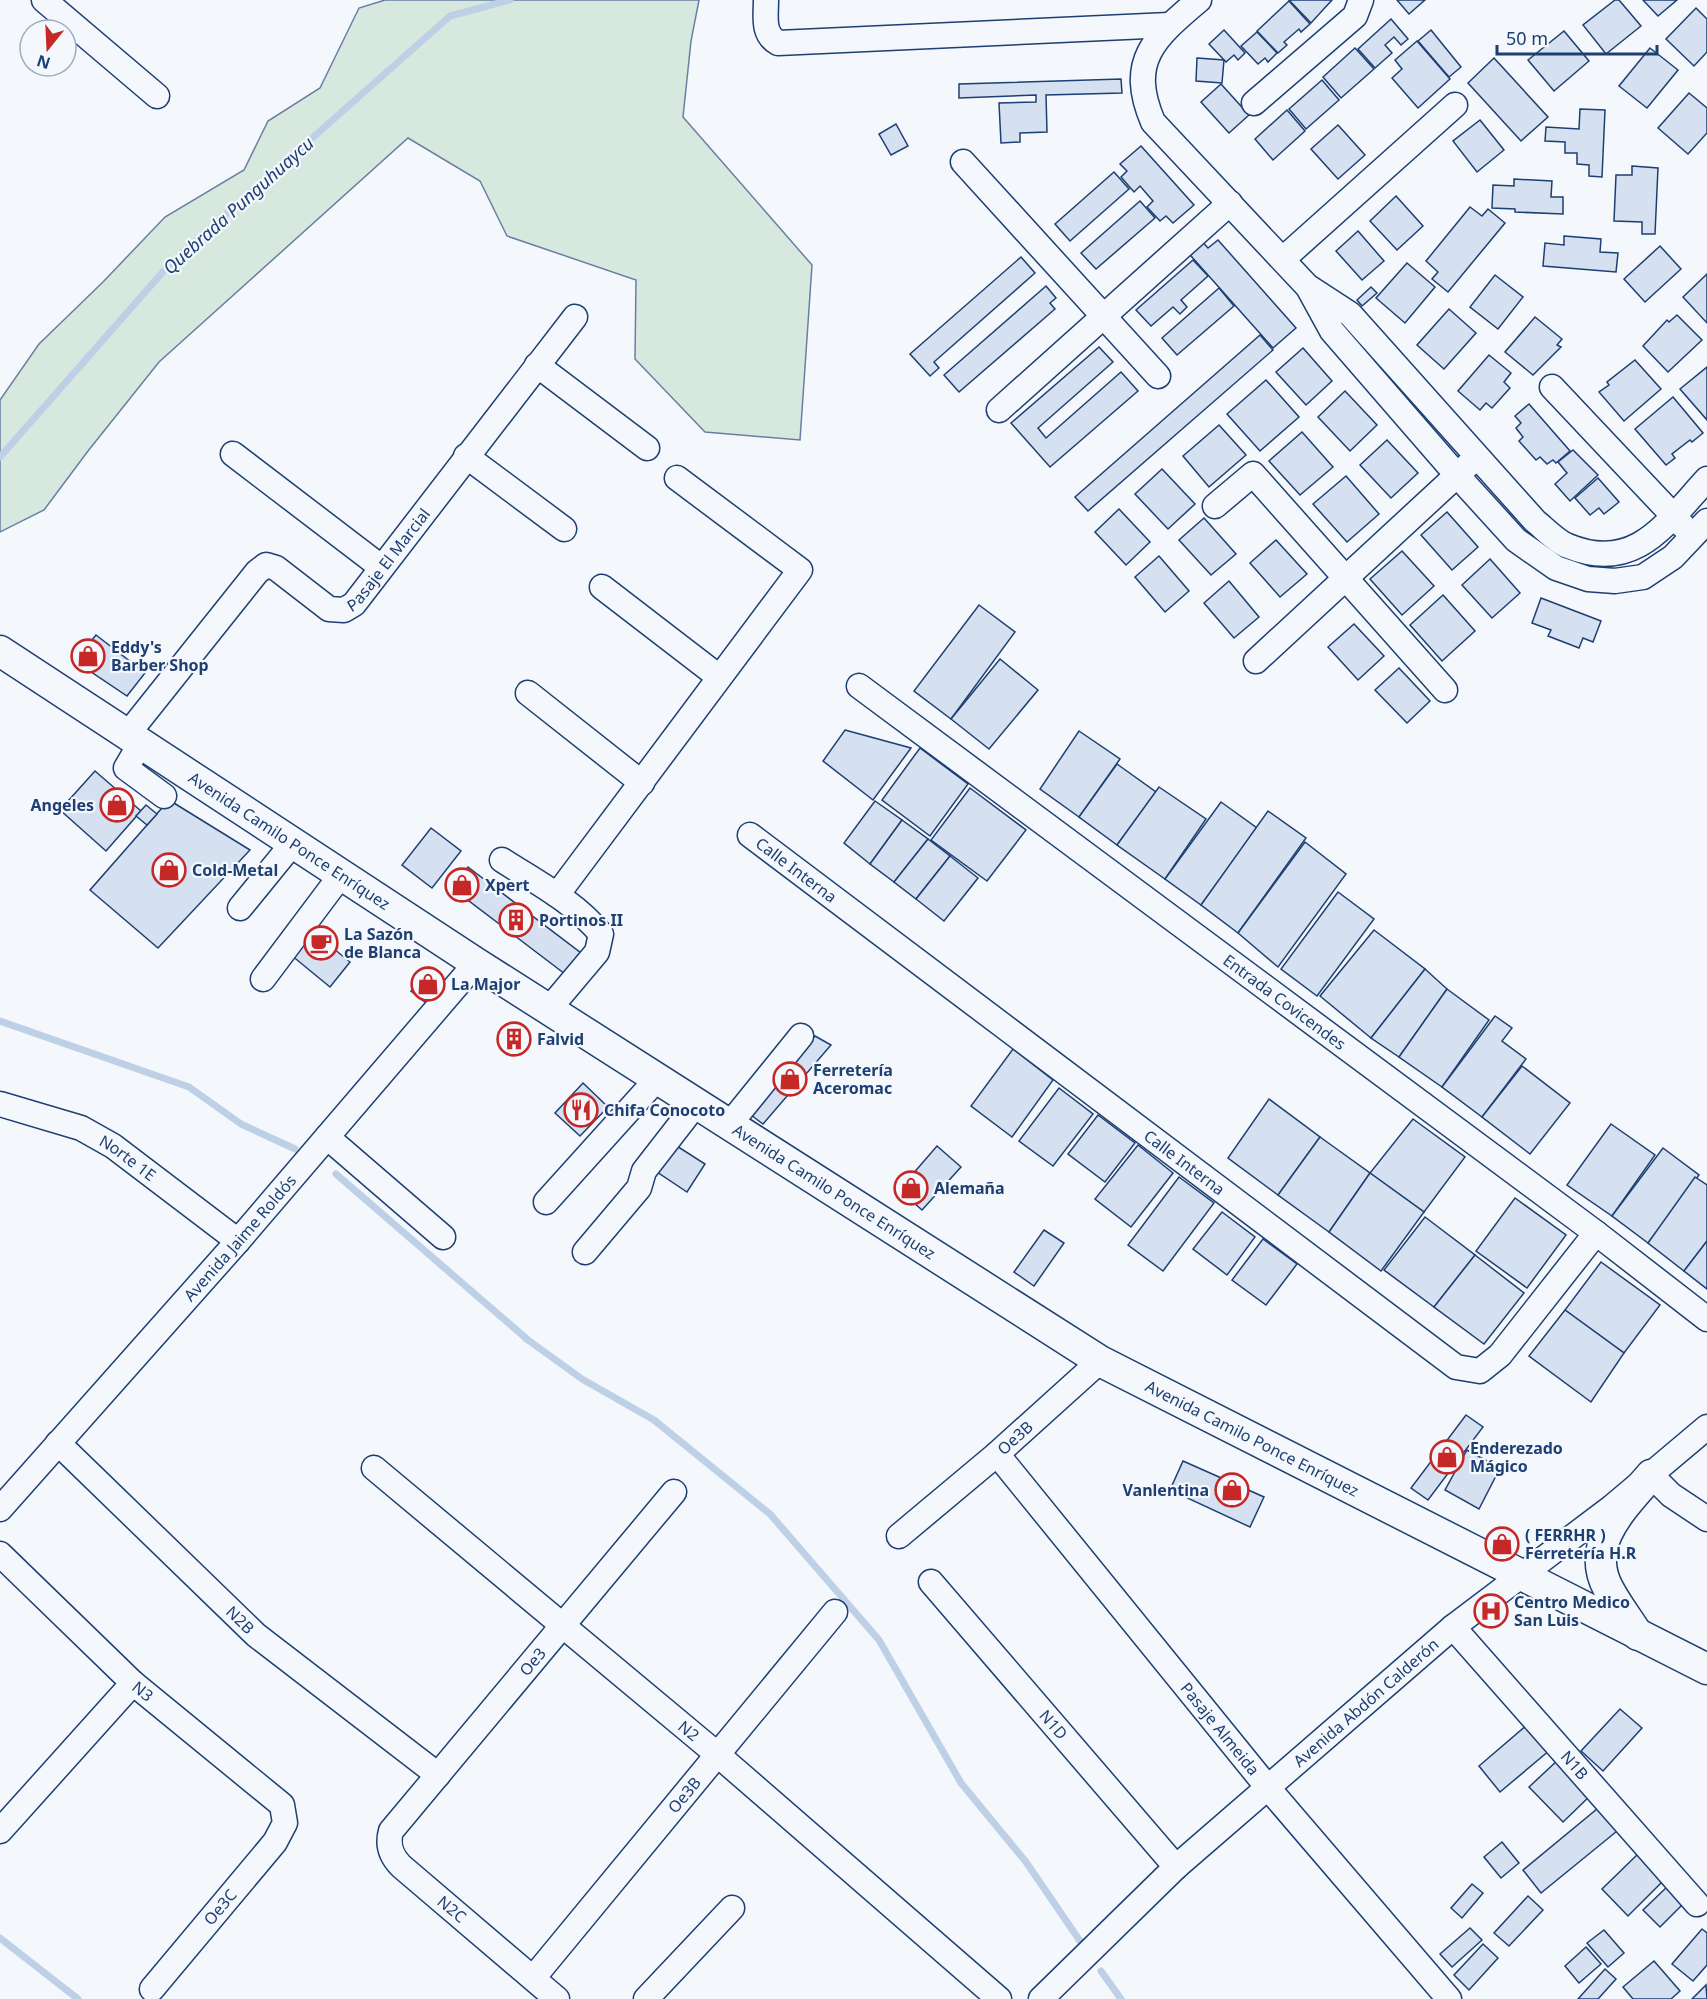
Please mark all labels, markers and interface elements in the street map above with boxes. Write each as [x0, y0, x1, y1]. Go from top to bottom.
north arrow [18, 18, 78, 78]
scale bar [1497, 18, 1658, 56]
text: 50 m [1506, 26, 1548, 50]
text: N [34, 50, 53, 75]
water label: Quebrada Punguhuaycu [157, 131, 319, 279]
street label: Pasaje El Marcial [343, 504, 435, 617]
place label: Eddy's Barber Shop [111, 636, 209, 676]
shop icon: Eddy's Barber Shop [70, 638, 106, 674]
street label: Avenida Camilo Ponce Enríquez [184, 767, 394, 915]
shop icon: Angeles [99, 787, 135, 823]
place label: Angeles [31, 794, 94, 816]
street label: Calle Interna [751, 832, 841, 908]
shop icon: Cold-Metal [151, 852, 187, 888]
place label: Cold-Metal [192, 859, 278, 881]
shop icon: Xpert [444, 867, 480, 903]
place label: Xpert [485, 874, 530, 896]
building icon: Portinos II [498, 902, 534, 938]
place label: Portinos II [539, 909, 623, 931]
place label: La Sazón de Blanca [344, 923, 421, 963]
cafe icon: La Sazón de Blanca [303, 925, 339, 961]
street label: Entrada Covicendes [1219, 949, 1350, 1055]
shop icon: La Major [410, 966, 446, 1002]
place label: La Major [451, 973, 520, 995]
building icon: Falvid [496, 1021, 532, 1057]
place label: Falvid [537, 1028, 584, 1050]
place label: Ferretería Aceromac [813, 1059, 893, 1099]
shop icon: Ferretería Aceromac [772, 1061, 808, 1097]
restaurant icon: Chifa Conocoto [563, 1092, 599, 1128]
place label: Chifa Conocoto [604, 1099, 725, 1121]
street label: Avenida Camilo Ponce Enríquez [729, 1119, 940, 1264]
street label: Calle Interna [1139, 1125, 1230, 1200]
street label: Norte 1E [95, 1130, 161, 1186]
street label: Avenida Jaime Roldós [179, 1170, 301, 1306]
shop icon: Alemaña [893, 1170, 929, 1206]
place label: Alemaña [934, 1177, 1005, 1199]
street label: Avenida Camilo Ponce Enríquez [1142, 1375, 1363, 1502]
street label: Oe3B [992, 1416, 1038, 1460]
place label: Enderezado Mágico [1470, 1437, 1563, 1477]
shop icon: Enderezado Mágico [1429, 1439, 1465, 1475]
shop icon: Vanlentina [1214, 1472, 1250, 1508]
place label: Vanlentina [1123, 1479, 1209, 1501]
place label: ( FERRHR ) Ferretería H.R [1525, 1524, 1637, 1564]
shop icon: ( FERRHR ) Ferretería H.R [1484, 1526, 1520, 1562]
place label: Centro Medico San Luis [1514, 1591, 1630, 1631]
hospital icon: Centro Medico San Luis [1473, 1593, 1509, 1629]
street label: N2B [221, 1601, 259, 1639]
street label: Avenida Abdón Calderón [1288, 1633, 1443, 1772]
street label: Oe3 [514, 1643, 551, 1680]
street label: N3 [128, 1676, 158, 1706]
street label: Pasaje Almeida [1176, 1678, 1265, 1780]
street label: N1D [1034, 1705, 1073, 1744]
street label: N2 [674, 1715, 704, 1746]
street label: N1B [1556, 1746, 1593, 1784]
street label: Oe3B [663, 1772, 706, 1818]
street label: Oe3C [198, 1884, 242, 1930]
street label: N2C [433, 1890, 471, 1928]

